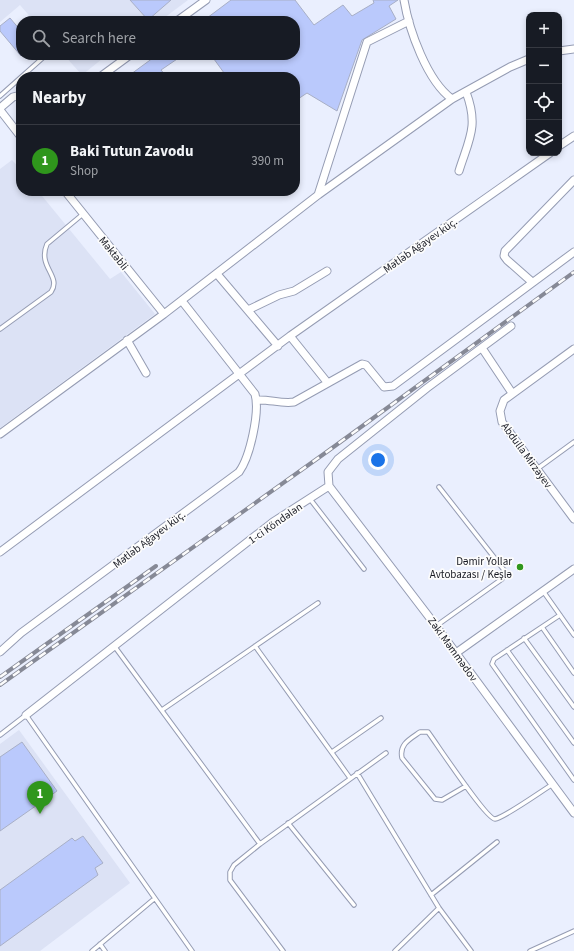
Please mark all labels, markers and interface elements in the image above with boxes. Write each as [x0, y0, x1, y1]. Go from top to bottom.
map controls [526, 12, 562, 156]
button: + [526, 12, 562, 48]
search box [16, 16, 300, 60]
icon: search [30, 27, 52, 49]
text: Search here [62, 28, 136, 49]
button: − [526, 48, 562, 84]
button: locate [526, 84, 562, 120]
text: Nearby [32, 86, 86, 110]
button: layers [526, 120, 562, 156]
text: Baki Tutun Zavodu [70, 141, 193, 162]
text: 1 [42, 152, 48, 170]
text: 390 m [251, 152, 284, 170]
text: Shop [70, 162, 98, 180]
street label: Mətləb Ağayev küç. [380, 214, 461, 277]
street label: Məktəbli [95, 233, 132, 273]
street label: Abdulla Mirzəyev [498, 419, 556, 491]
your location [368, 450, 388, 470]
street label: 1-ci Köndələn [245, 499, 305, 548]
street label: Mətləb Ağayev küç. [110, 507, 189, 572]
place label: Dəmir Yollar Avtobazası / Keşlə [430, 554, 512, 582]
marker: Dəmir Yollar Avtobazası / Keşlə [515, 562, 525, 572]
street label: Zəki Məmmədov [424, 614, 481, 684]
pin: 1 [27, 781, 53, 814]

